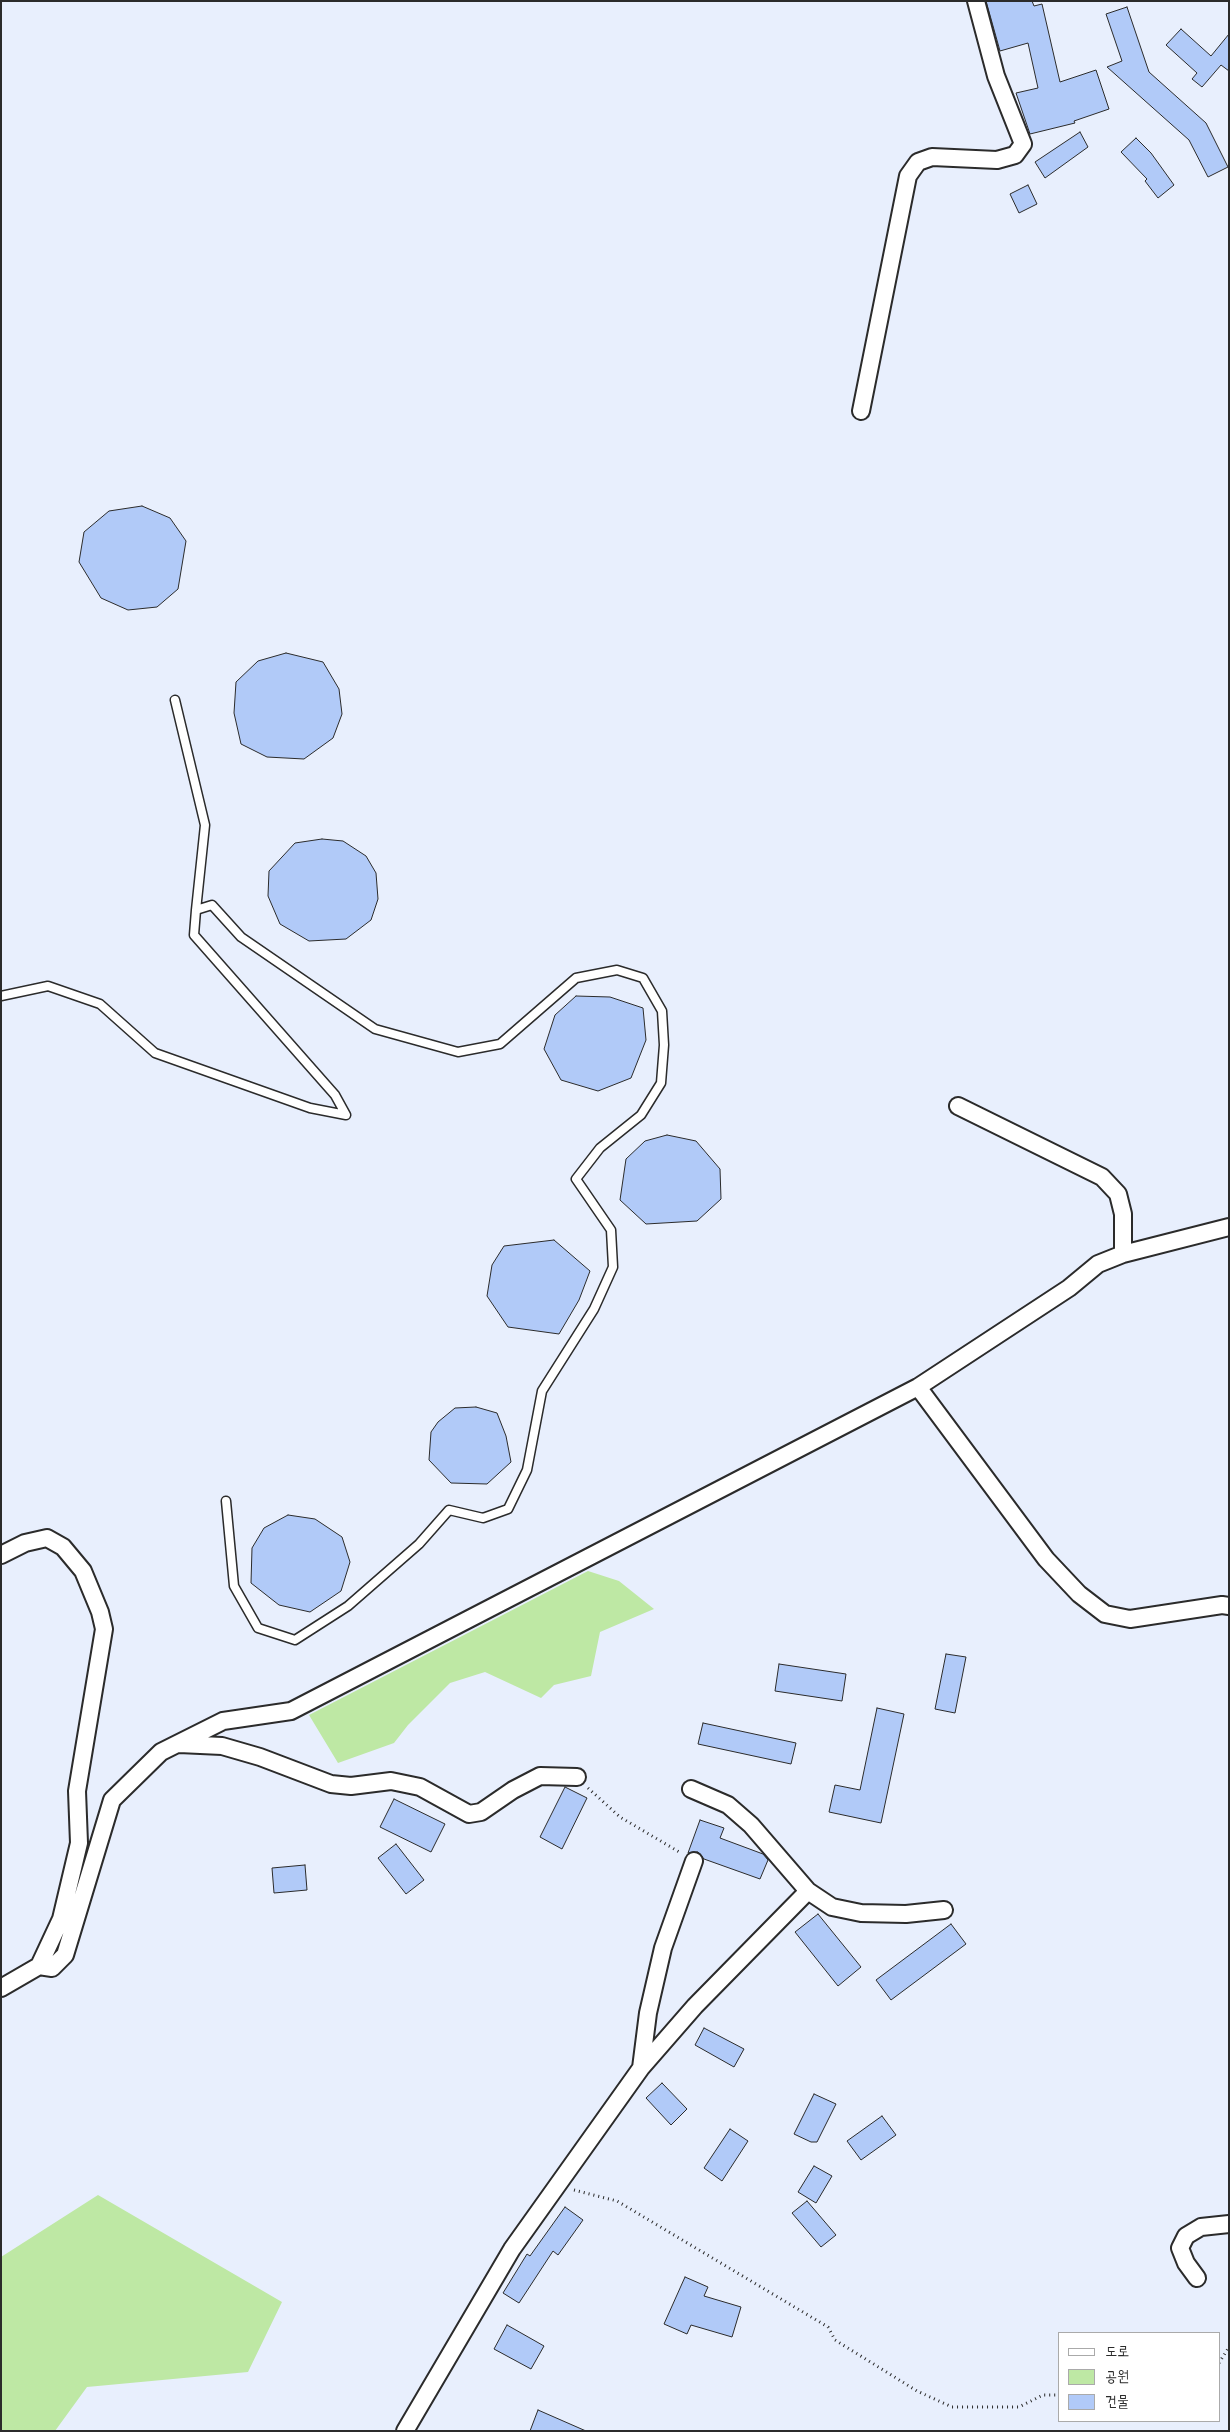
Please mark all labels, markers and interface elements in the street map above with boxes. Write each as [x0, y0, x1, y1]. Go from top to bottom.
legend [1058, 2332, 1220, 2422]
text: 도로 [1105, 2342, 1129, 2361]
text: 공원 [1105, 2367, 1129, 2386]
text: 건물 [1105, 2392, 1129, 2411]

